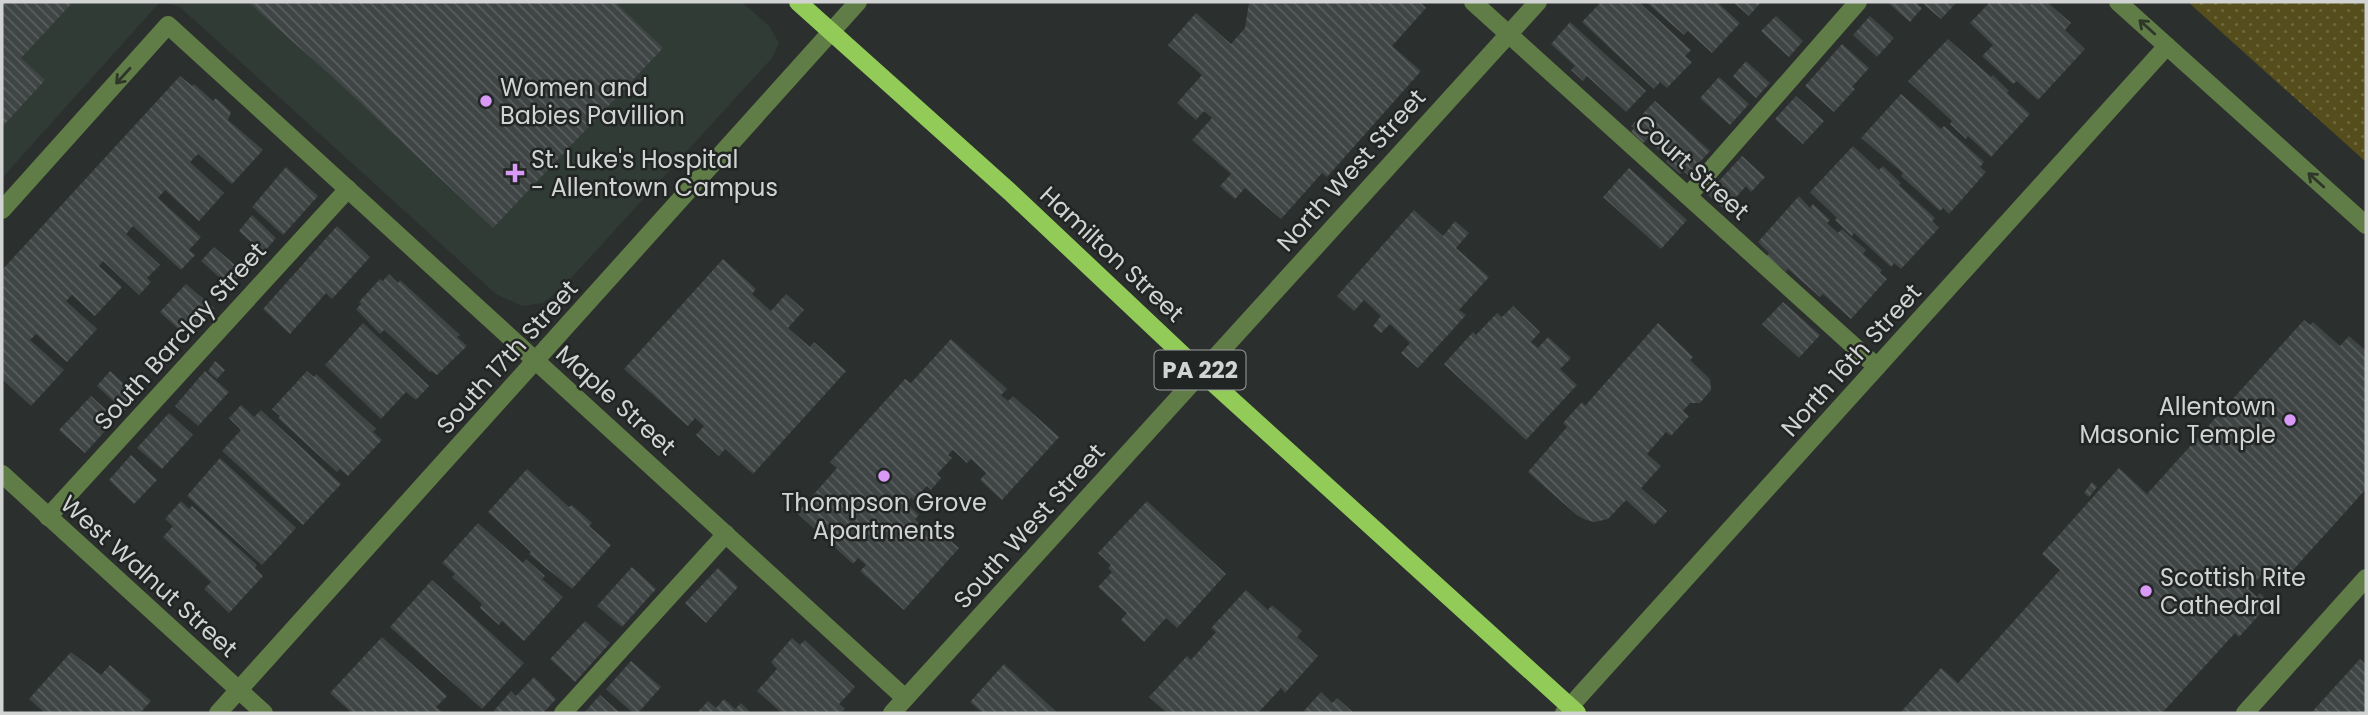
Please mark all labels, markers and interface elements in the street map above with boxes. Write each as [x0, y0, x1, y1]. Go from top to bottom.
one-way arrow [2138, 19, 2156, 35]
one-way arrow [115, 67, 131, 85]
place label: Women and Babies Pavillion [500, 71, 685, 132]
street label: North West Street [1269, 82, 1433, 258]
marker: Women and Babies Pavillion [478, 93, 494, 109]
street label: Court Street [1628, 107, 1756, 227]
place label: St. Luke's Hospital - Allentown Campus [531, 143, 778, 204]
marker: St. Luke's Hospital - Allentown Campus [505, 163, 525, 183]
one-way arrow [2307, 172, 2325, 188]
street label: Hamilton Street [1033, 179, 1191, 329]
street label: South Barclay Street [87, 235, 273, 437]
street label: South 17th Street [429, 273, 585, 441]
street label: North 16th Street [1773, 276, 1929, 444]
street label: Maple Street [549, 337, 683, 463]
road number: PA 222 [1154, 350, 1246, 390]
place label: Allentown Masonic Temple [2079, 390, 2276, 451]
marker: Allentown Masonic Temple [2282, 412, 2298, 428]
street label: South West Street [946, 436, 1112, 616]
marker: Thompson Grove Apartments [876, 468, 892, 484]
place label: Thompson Grove Apartments [781, 486, 987, 547]
street label: West Walnut Street [53, 488, 245, 664]
place label: Scottish Rite Cathedral [2160, 561, 2306, 622]
marker: Scottish Rite Cathedral [2138, 583, 2154, 599]

